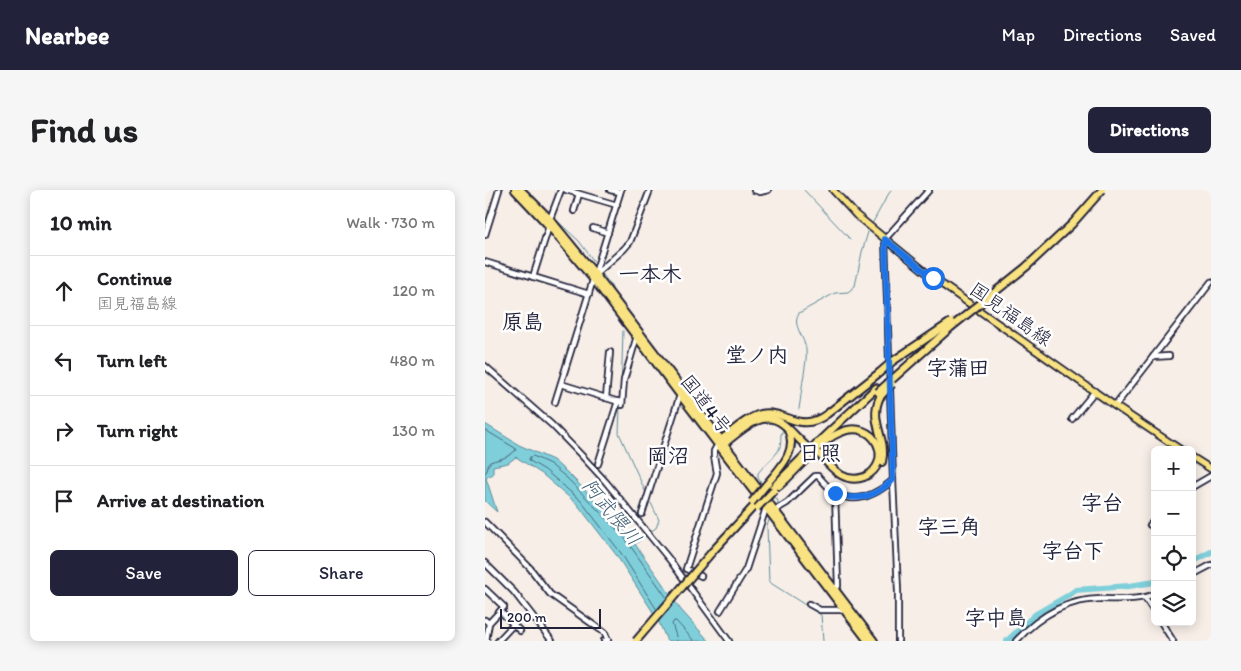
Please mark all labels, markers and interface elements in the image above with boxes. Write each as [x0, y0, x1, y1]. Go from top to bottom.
text: Nearbee [25, 21, 109, 50]
text: Map [1002, 24, 1035, 46]
text: Directions [1063, 24, 1142, 46]
text: Saved [1170, 24, 1216, 46]
button: Directions [1088, 107, 1211, 153]
text: Find us [30, 109, 138, 151]
text: 10 min [50, 210, 112, 235]
text: Walk · 730 m [346, 213, 435, 232]
district label: 一本木 [619, 261, 682, 286]
text: Continue [97, 267, 172, 290]
route start [922, 267, 945, 290]
icon: ahead [50, 277, 78, 305]
street label: 国見福島線 [965, 277, 1057, 351]
text: 120 m [392, 281, 435, 300]
text: 国見福島線 [97, 294, 177, 313]
district label: 原島 [502, 309, 544, 334]
district label: 堂ノ内 [726, 342, 789, 367]
icon: left [50, 347, 78, 375]
text: Turn left [97, 349, 167, 372]
text: 480 m [390, 351, 435, 370]
district label: 字蒲田 [927, 355, 990, 380]
street label: 国道4号 [676, 370, 736, 438]
icon: right [50, 417, 78, 445]
text: Turn right [97, 419, 178, 442]
text: 130 m [392, 421, 435, 440]
district label: 日照 [799, 440, 841, 465]
district label: 岡沼 [647, 443, 689, 468]
map controls [1151, 446, 1196, 626]
button: + [1151, 446, 1196, 491]
water label: 阿武隈川 [577, 474, 647, 550]
route end [824, 482, 847, 505]
icon: arrive [50, 487, 78, 515]
text: Arrive at destination [97, 489, 264, 512]
district label: 字台 [1081, 490, 1123, 515]
button: − [1151, 491, 1196, 536]
district label: 字三角 [918, 514, 981, 539]
button: locate [1151, 536, 1196, 581]
district label: 字台下 [1042, 538, 1105, 563]
button: Save [50, 550, 238, 596]
button: Share [248, 550, 435, 596]
button: layers [1151, 581, 1196, 626]
district label: 字中島 [965, 605, 1028, 630]
scale bar [500, 606, 601, 629]
text: 200 m [507, 609, 547, 626]

